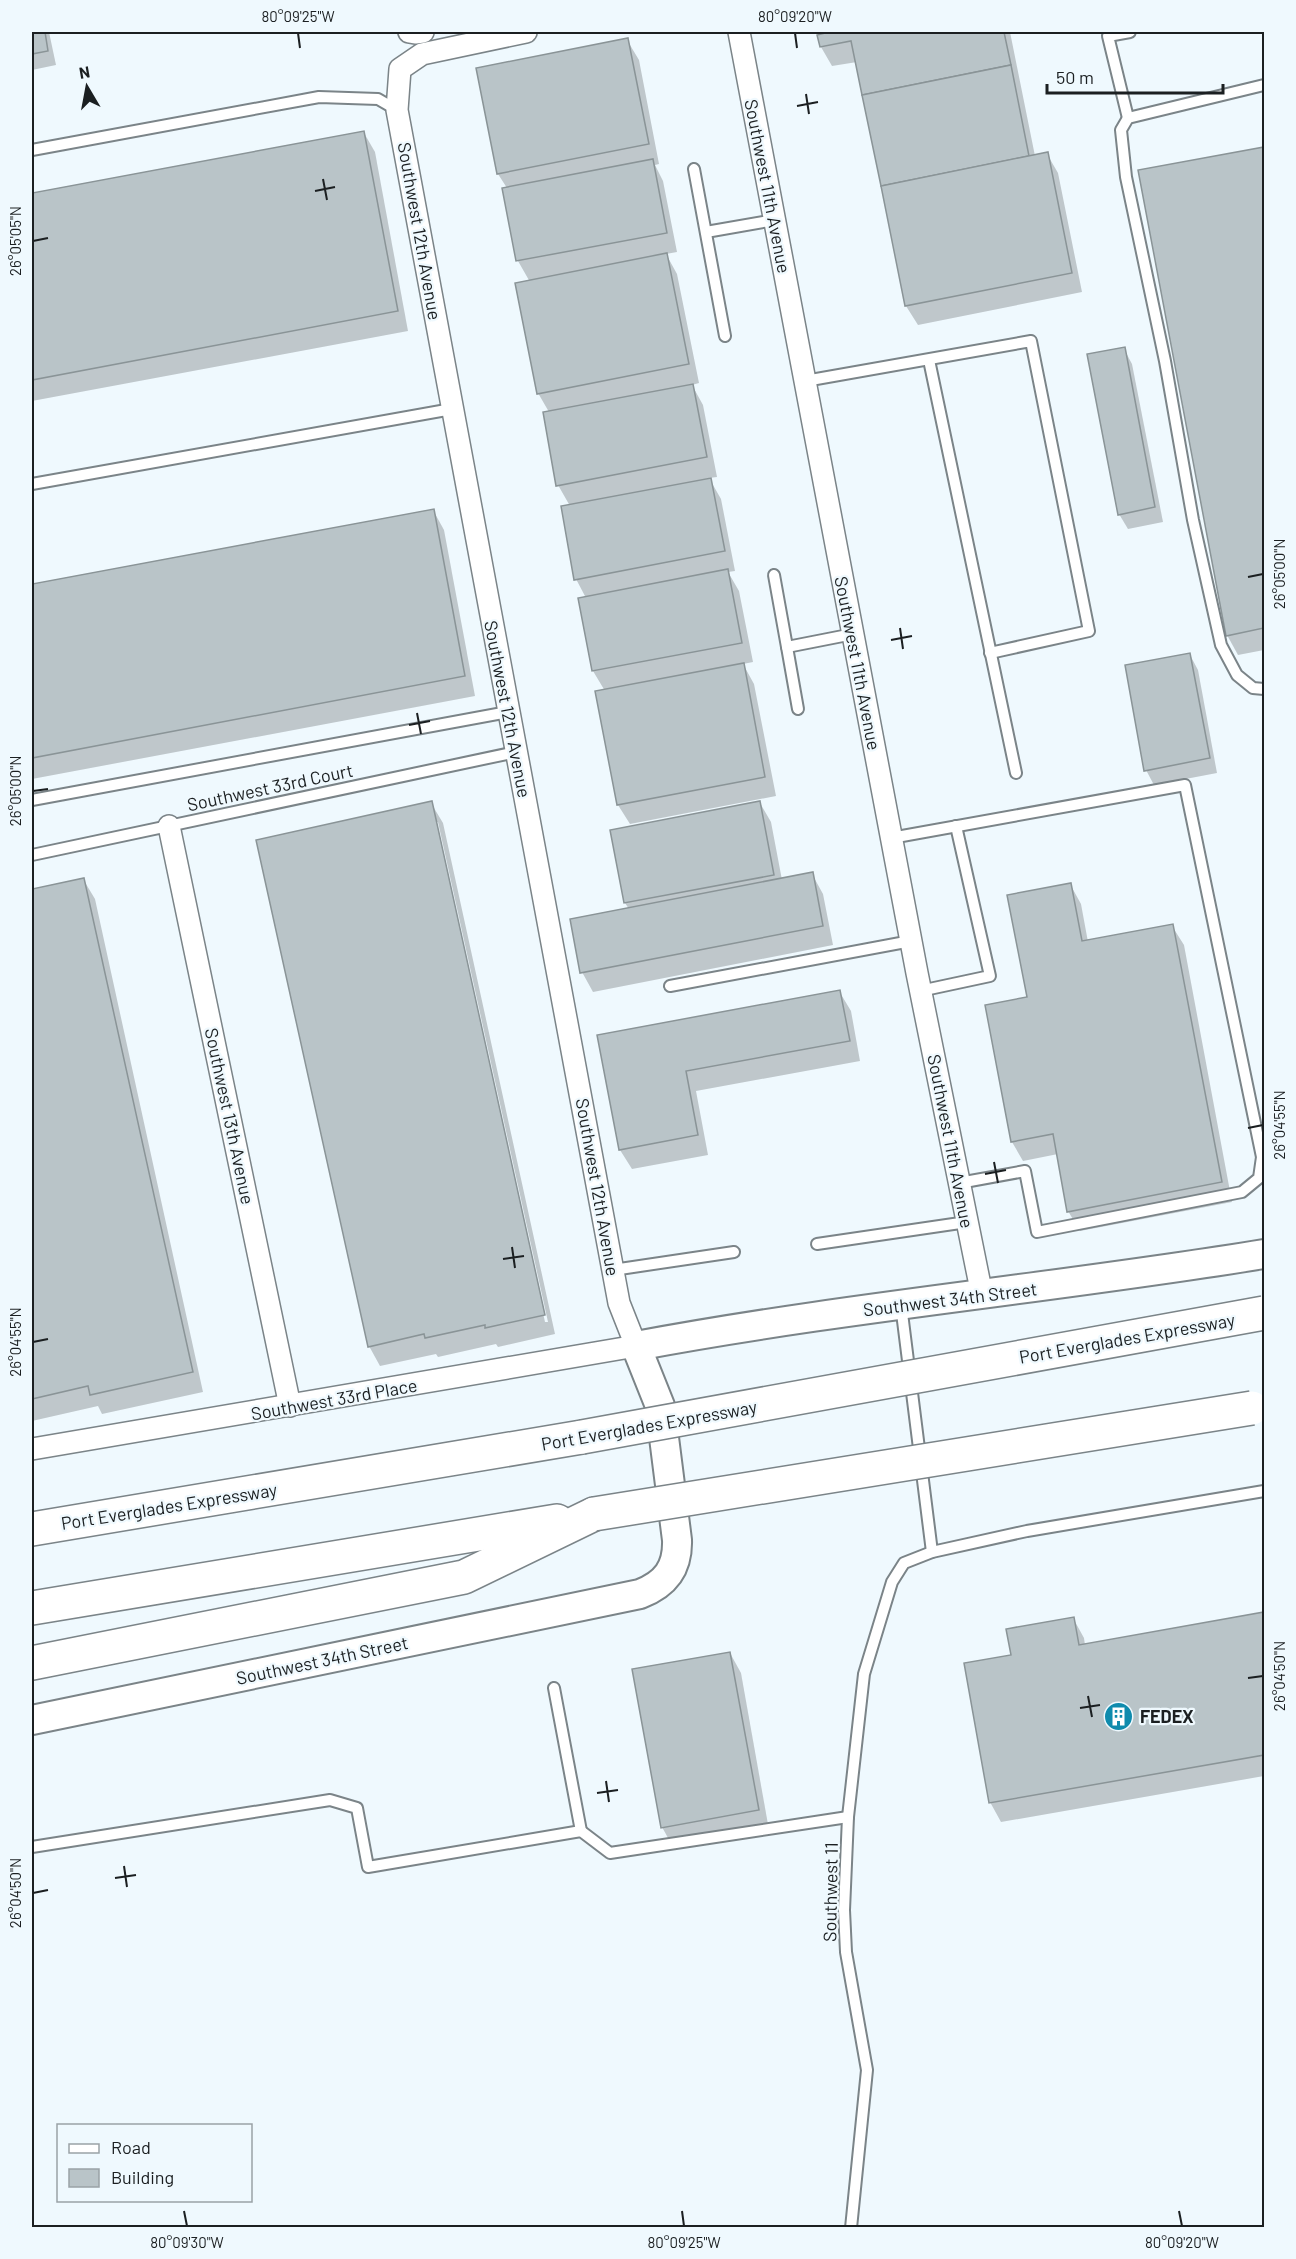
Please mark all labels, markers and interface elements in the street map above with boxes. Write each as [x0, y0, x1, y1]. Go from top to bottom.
text: 80°09'25"W [261, 7, 335, 25]
text: 80°09'20"W [758, 7, 832, 25]
north arrow [57, 57, 117, 117]
scale bar [1047, 57, 1222, 95]
text: N [77, 61, 91, 82]
text: 50 m [1056, 66, 1094, 88]
street label: Southwest 11th Avenue [740, 97, 796, 275]
street label: Southwest 12th Avenue [394, 140, 446, 322]
text: 26°05'05"N [6, 206, 24, 276]
text: 26°05'00"N [1270, 539, 1288, 609]
street label: Southwest 11th Avenue [830, 574, 886, 752]
street label: Southwest 12th Avenue [480, 619, 536, 799]
text: 26°05'00"N [6, 756, 24, 826]
street label: Southwest 33rd Court [185, 759, 355, 815]
street label: Southwest 13th Avenue [201, 1026, 259, 1206]
street label: Southwest 11th Avenue [923, 1052, 979, 1230]
text: 26°04'55"N [1270, 1090, 1288, 1160]
street label: Southwest 12th Avenue [572, 1096, 624, 1278]
street label: Southwest 34th Street [862, 1277, 1038, 1321]
text: 26°04'55"N [6, 1307, 24, 1377]
street label: Port Everglades Expressway [1017, 1308, 1237, 1368]
street label: Southwest 33rd Place [249, 1374, 419, 1424]
street label: Port Everglades Expressway [539, 1395, 759, 1455]
street label: Port Everglades Expressway [59, 1478, 279, 1534]
street label: Southwest 34th Street [234, 1631, 410, 1689]
text: 26°04'50"N [1270, 1641, 1288, 1711]
building icon: FEDEX [1103, 1700, 1135, 1732]
place label: FEDEX [1140, 1705, 1194, 1727]
street label: Southwest 11 [818, 1842, 842, 1942]
text: 26°04'50"N [6, 1858, 24, 1928]
legend [57, 2124, 252, 2202]
text: Road [111, 2136, 151, 2158]
text: Building [111, 2166, 174, 2188]
text: 80°09'30"W [150, 2233, 224, 2251]
text: 80°09'25"W [647, 2233, 721, 2251]
text: 80°09'20"W [1145, 2233, 1219, 2251]

